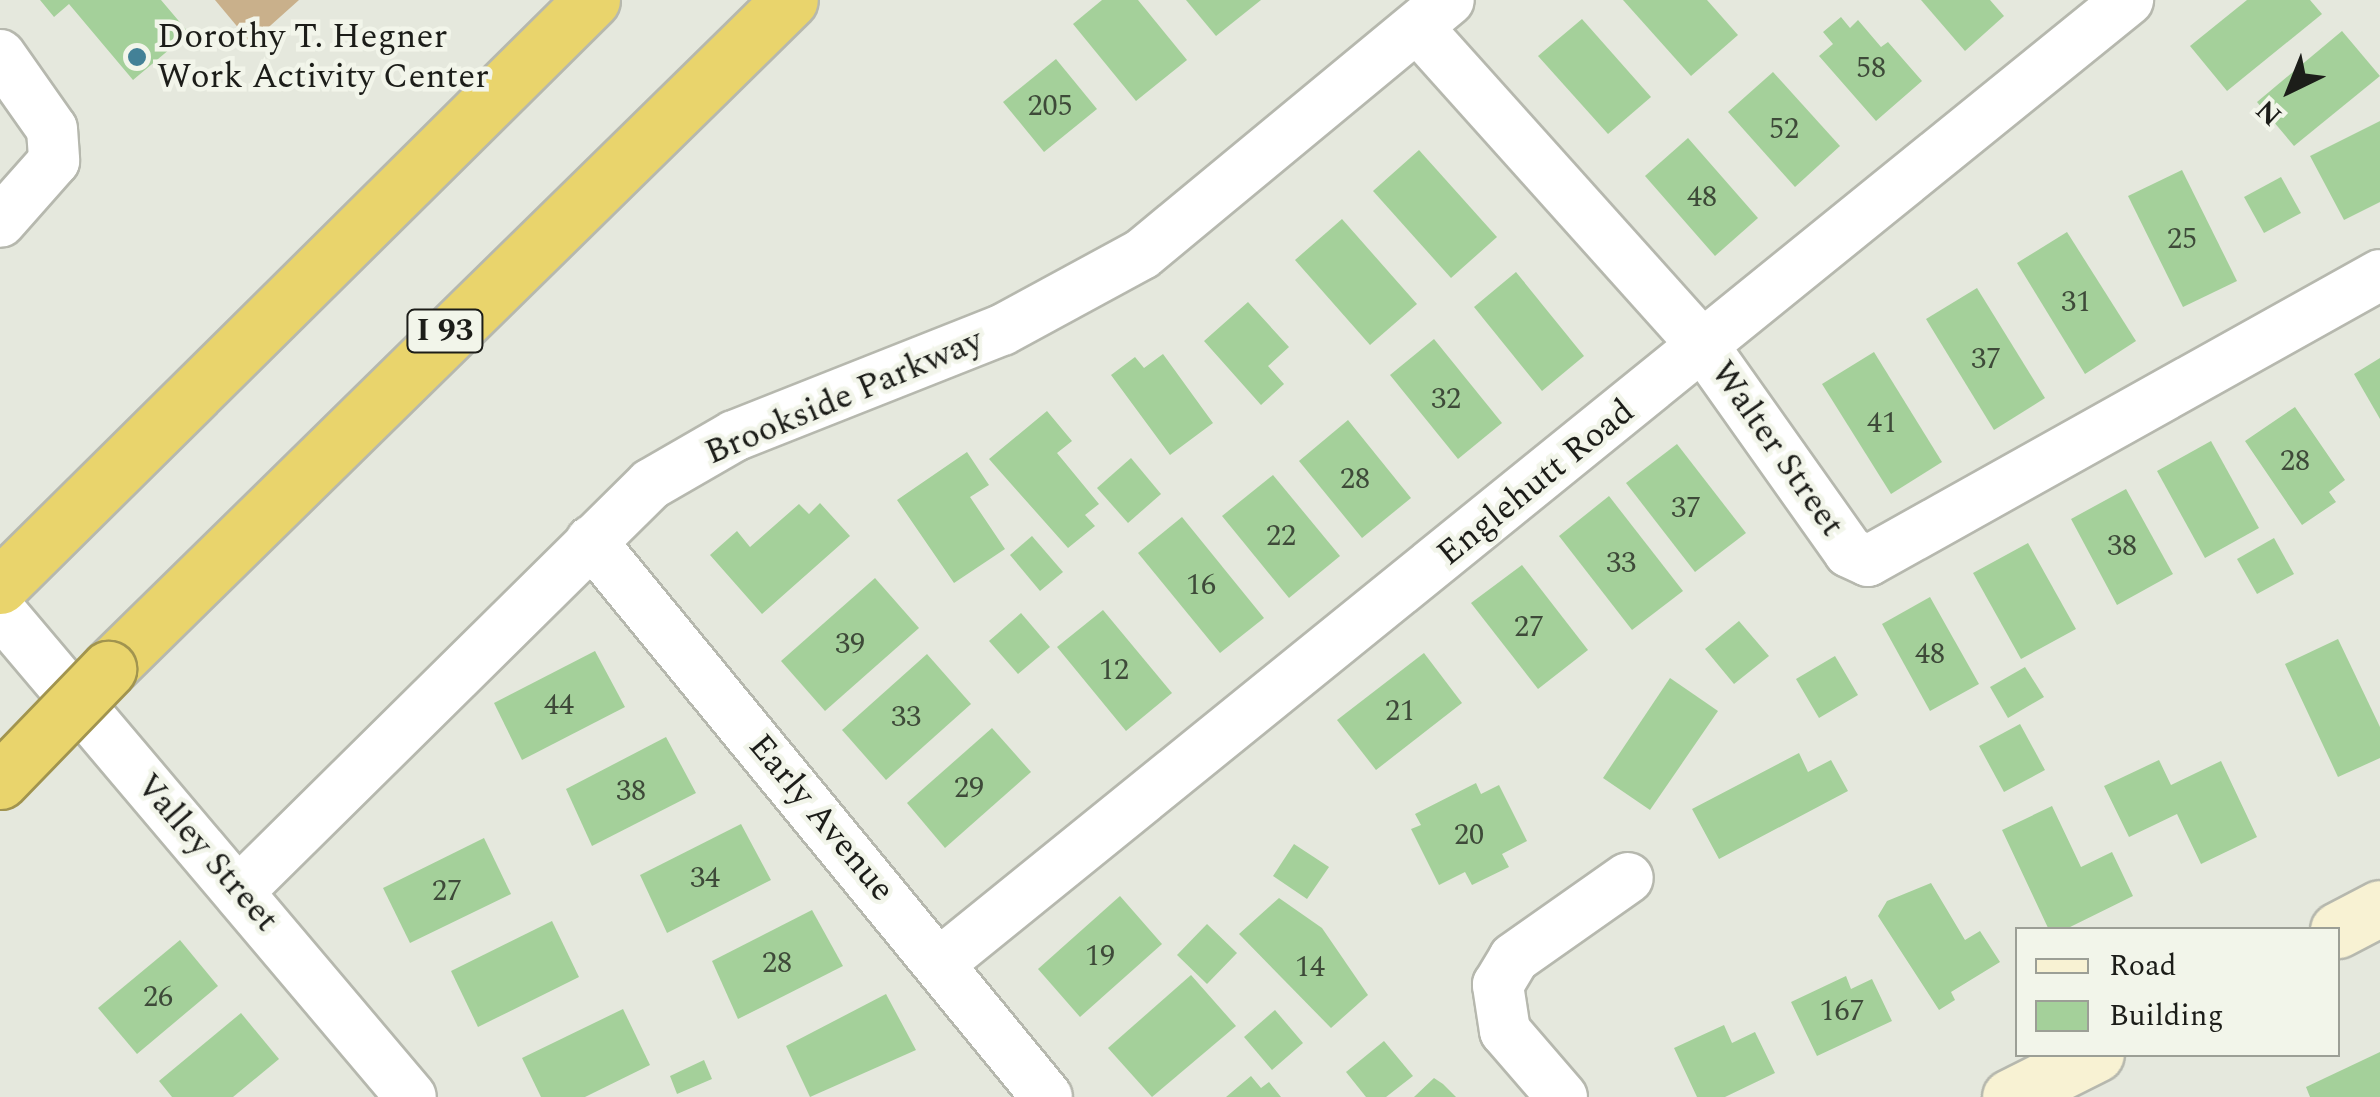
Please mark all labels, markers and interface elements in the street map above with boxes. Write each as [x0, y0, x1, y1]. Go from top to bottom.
place label: Dorothy T. Hegner Work Activity Center [157, 16, 489, 98]
north arrow [2240, 40, 2340, 140]
marker: Dorothy T. Hegner Work Activity Center [126, 46, 148, 68]
house number: 58 [1856, 50, 1886, 86]
house number: 205 [1028, 88, 1072, 124]
text: N [2246, 89, 2292, 136]
house number: 52 [1769, 111, 1799, 147]
house number: 48 [1687, 179, 1717, 215]
house number: 25 [2167, 221, 2197, 257]
house number: 31 [2061, 284, 2091, 320]
road number: I 93 [405, 304, 485, 358]
street label: Brookside Parkway [699, 320, 989, 474]
house number: 37 [1971, 341, 2001, 377]
street label: Walter Street [1701, 353, 1853, 545]
house number: 32 [1431, 381, 1461, 417]
street label: Englehutt Road [1429, 391, 1643, 575]
house number: 41 [1867, 405, 1897, 441]
house number: 28 [2280, 443, 2310, 479]
house number: 28 [1340, 461, 1370, 497]
house number: 37 [1671, 490, 1701, 526]
house number: 22 [1266, 518, 1296, 554]
house number: 38 [2107, 528, 2137, 564]
house number: 33 [1606, 545, 1636, 581]
house number: 16 [1186, 567, 1216, 603]
house number: 27 [1514, 609, 1544, 645]
house number: 39 [835, 626, 865, 662]
house number: 48 [1915, 636, 1945, 672]
house number: 12 [1099, 652, 1129, 688]
house number: 44 [544, 687, 574, 723]
house number: 21 [1385, 693, 1415, 729]
house number: 33 [891, 699, 921, 735]
street label: Early Avenue [739, 726, 903, 910]
street label: Valley Street [127, 765, 287, 941]
house number: 29 [954, 770, 984, 806]
house number: 38 [616, 773, 646, 809]
house number: 20 [1454, 817, 1484, 853]
house number: 34 [690, 860, 720, 896]
house number: 27 [432, 873, 462, 909]
legend [2015, 927, 2340, 1057]
house number: 19 [1085, 938, 1115, 974]
text: Road [2109, 943, 2177, 989]
house number: 28 [762, 945, 792, 981]
house number: 14 [1295, 949, 1325, 985]
house number: 26 [143, 979, 173, 1015]
house number: 167 [1820, 993, 1864, 1029]
text: Building [2109, 993, 2224, 1039]

